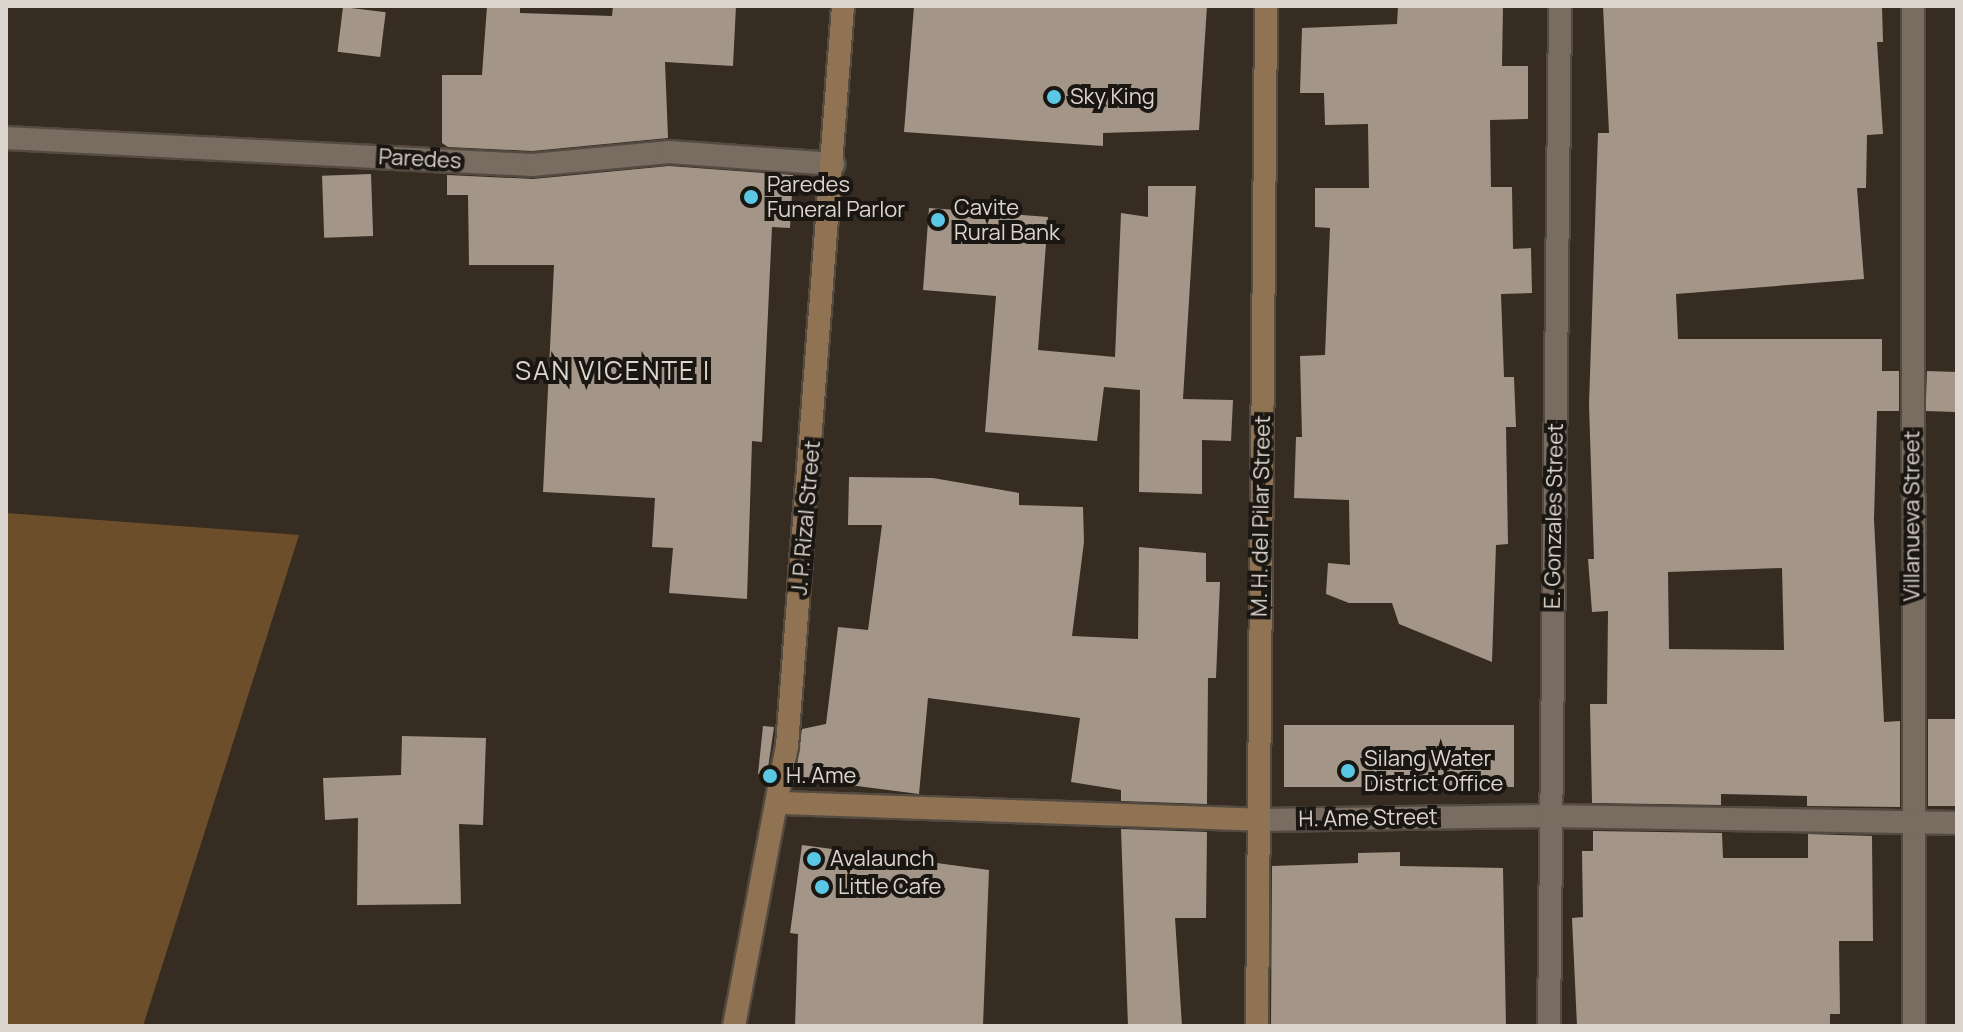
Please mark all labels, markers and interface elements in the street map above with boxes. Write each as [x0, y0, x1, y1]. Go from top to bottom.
place label: Sky King [1070, 84, 1155, 110]
marker: Sky King [1045, 88, 1063, 106]
street label: Paredes [378, 144, 462, 174]
place label: Paredes Funeral Parlor [767, 171, 905, 222]
marker: Paredes Funeral Parlor [742, 188, 760, 206]
place label: Cavite Rural Bank [954, 194, 1060, 246]
marker: Cavite Rural Bank [929, 211, 947, 229]
district label: SAN VICENTE I [515, 355, 711, 387]
street label: M. H. del Pilar Street [1246, 415, 1276, 617]
street label: E. Gonzales Street [1539, 423, 1569, 609]
street label: Villanueva Street [1899, 431, 1925, 601]
street label: J. P. Rizal Street [786, 440, 826, 596]
place label: Silang Water District Office [1364, 745, 1503, 796]
marker: Silang Water District Office [1339, 762, 1357, 780]
place label: H. Ame [786, 763, 856, 789]
marker: H. Ame [761, 767, 779, 785]
street label: H. Ame Street [1298, 804, 1438, 832]
place label: Avalaunch [830, 846, 934, 872]
marker: Avalaunch [805, 850, 823, 868]
place label: Little Cafe [838, 874, 941, 900]
marker: Little Cafe [813, 878, 831, 896]

